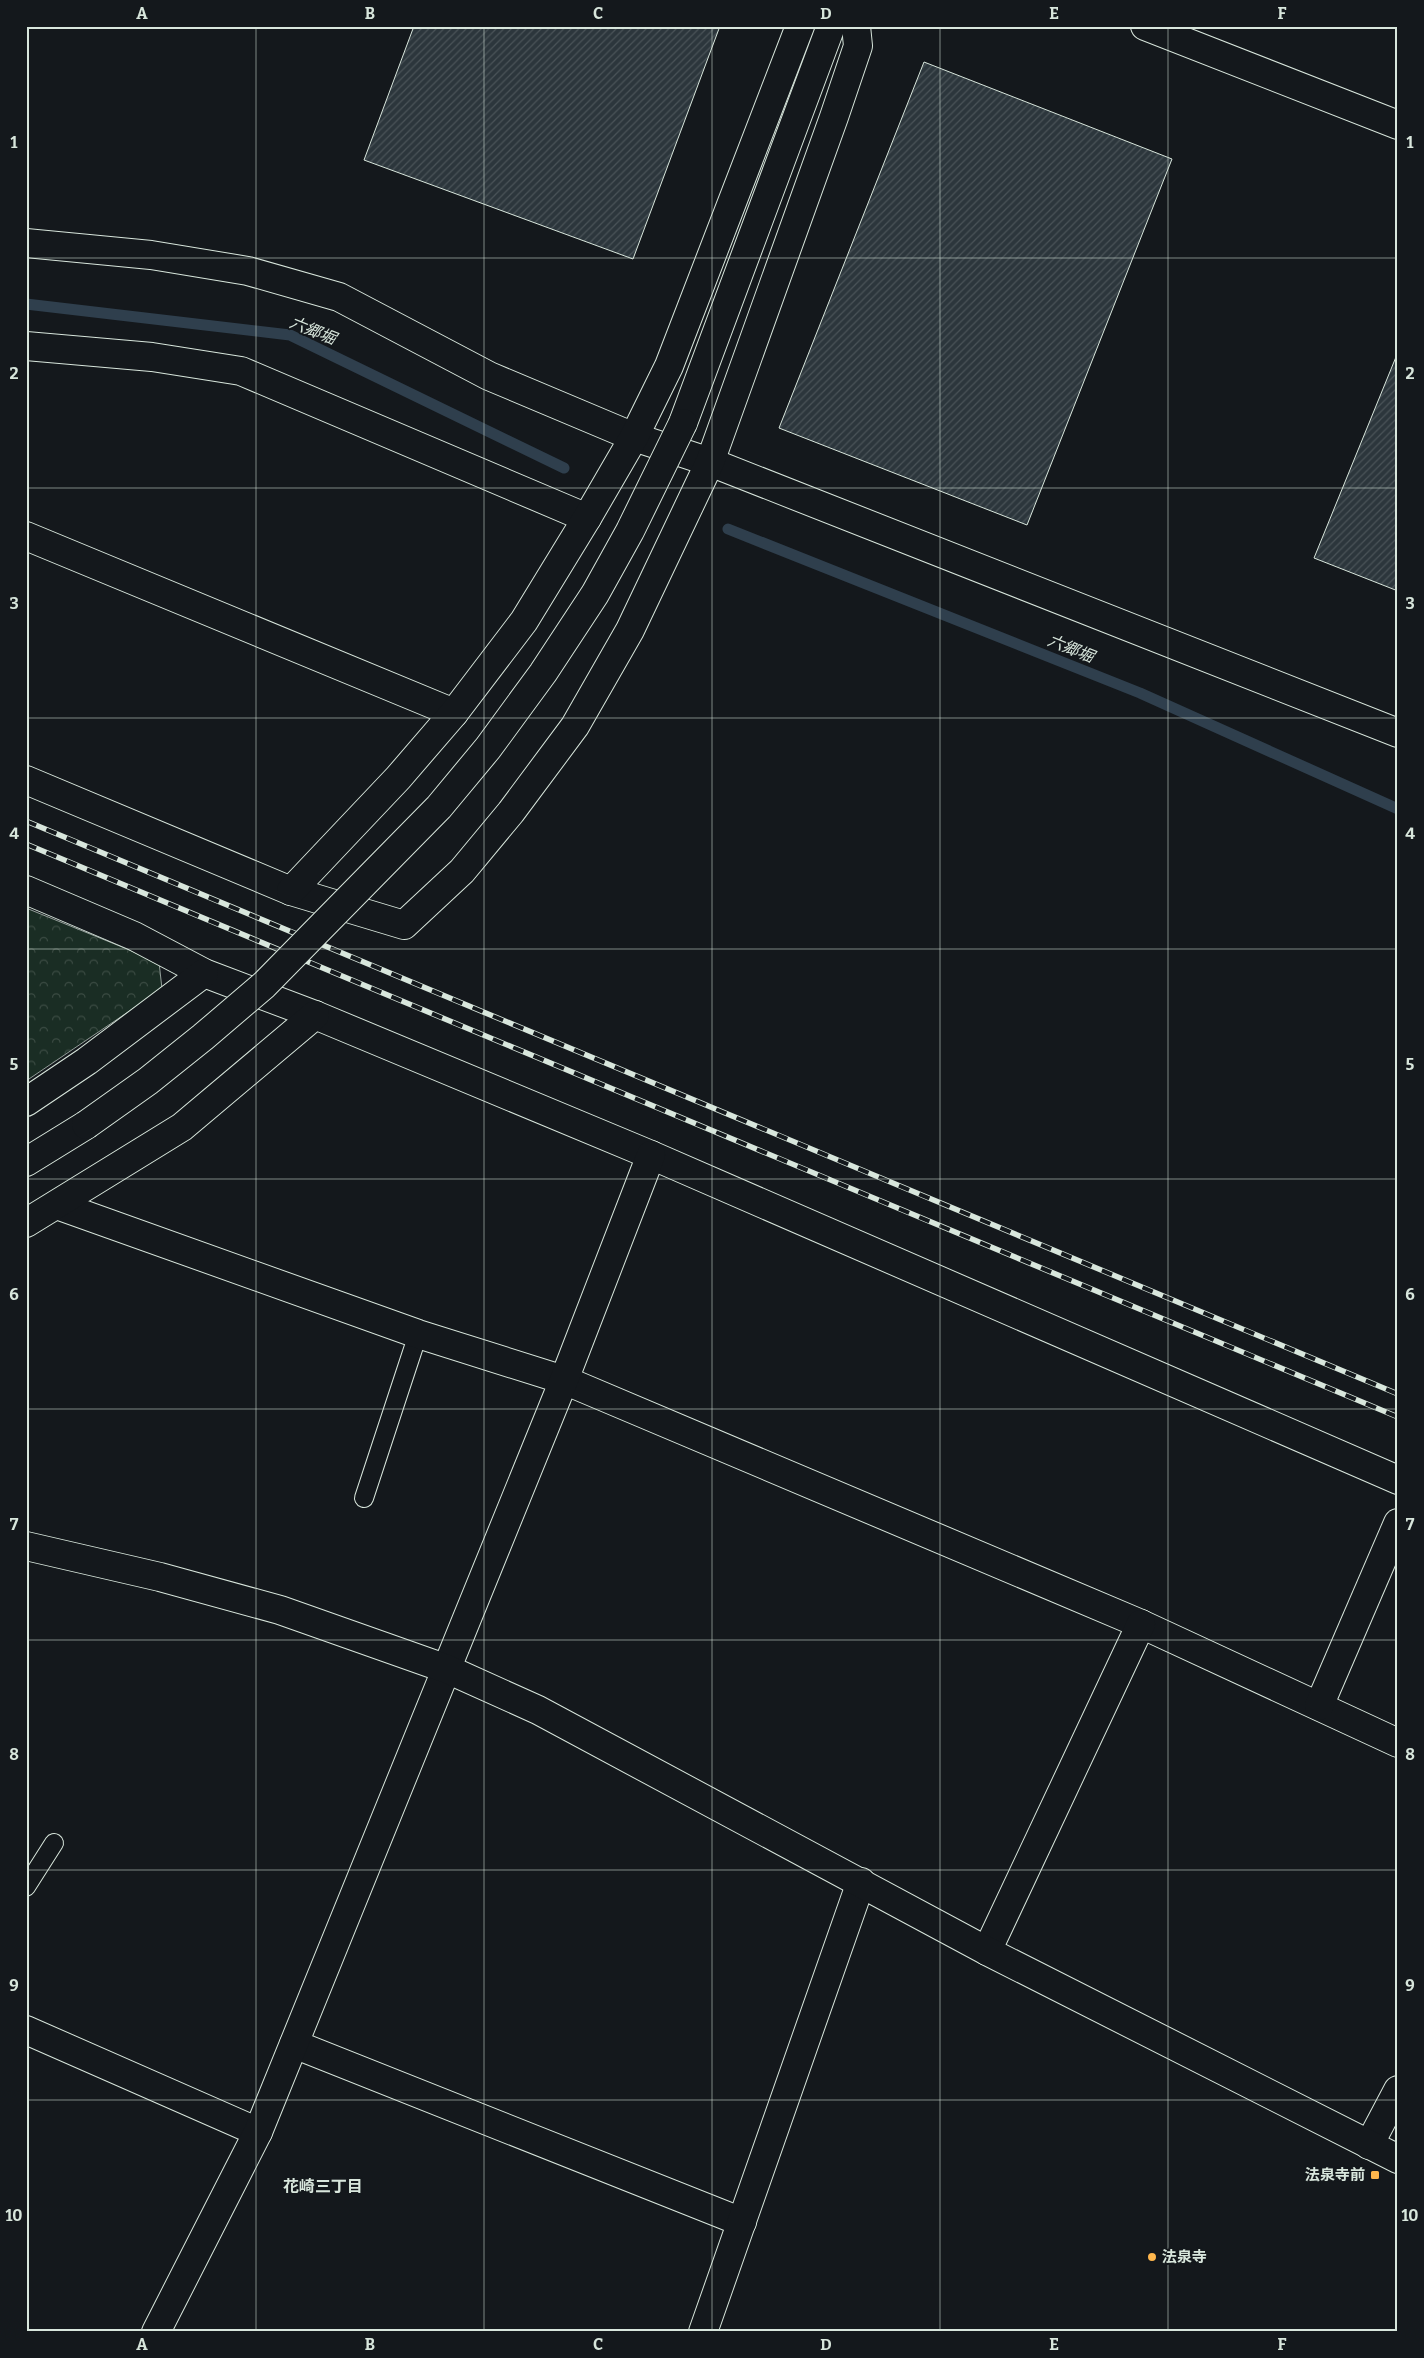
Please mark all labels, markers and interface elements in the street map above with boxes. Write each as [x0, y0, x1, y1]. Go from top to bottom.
text: A [136, 4, 148, 23]
text: B [365, 4, 375, 23]
text: C [593, 4, 603, 23]
text: D [820, 4, 832, 23]
text: E [1049, 4, 1059, 23]
text: F [1278, 4, 1287, 23]
text: 1 [11, 133, 18, 152]
text: 1 [1407, 133, 1414, 152]
water label: 六郷堀 [287, 313, 341, 349]
text: 2 [9, 364, 19, 383]
text: 2 [1405, 364, 1415, 383]
text: 3 [9, 594, 19, 613]
text: 3 [1405, 594, 1415, 613]
water label: 六郷堀 [1045, 631, 1099, 667]
text: 4 [9, 824, 19, 843]
text: 4 [1405, 824, 1415, 843]
text: 5 [10, 1055, 19, 1074]
text: 5 [1406, 1055, 1415, 1074]
text: 6 [9, 1285, 19, 1304]
text: 6 [1405, 1285, 1415, 1304]
text: 7 [10, 1515, 19, 1534]
text: 7 [1406, 1515, 1415, 1534]
text: 8 [9, 1745, 19, 1764]
text: 8 [1405, 1745, 1415, 1764]
text: 9 [9, 1976, 19, 1995]
text: 9 [1405, 1976, 1415, 1995]
place label: 法泉寺前 [1305, 2166, 1365, 2184]
marker: 法泉寺前 [1369, 2169, 1381, 2181]
district label: 花崎三丁目 [283, 2177, 363, 2196]
text: 10 [5, 2206, 23, 2225]
text: 10 [1401, 2206, 1419, 2225]
place label: 法泉寺 [1162, 2248, 1207, 2266]
marker: 法泉寺 [1146, 2251, 1158, 2263]
text: A [136, 2335, 148, 2354]
text: B [365, 2335, 375, 2354]
text: C [593, 2335, 603, 2354]
text: D [820, 2335, 832, 2354]
text: E [1049, 2335, 1059, 2354]
text: F [1278, 2335, 1287, 2354]

